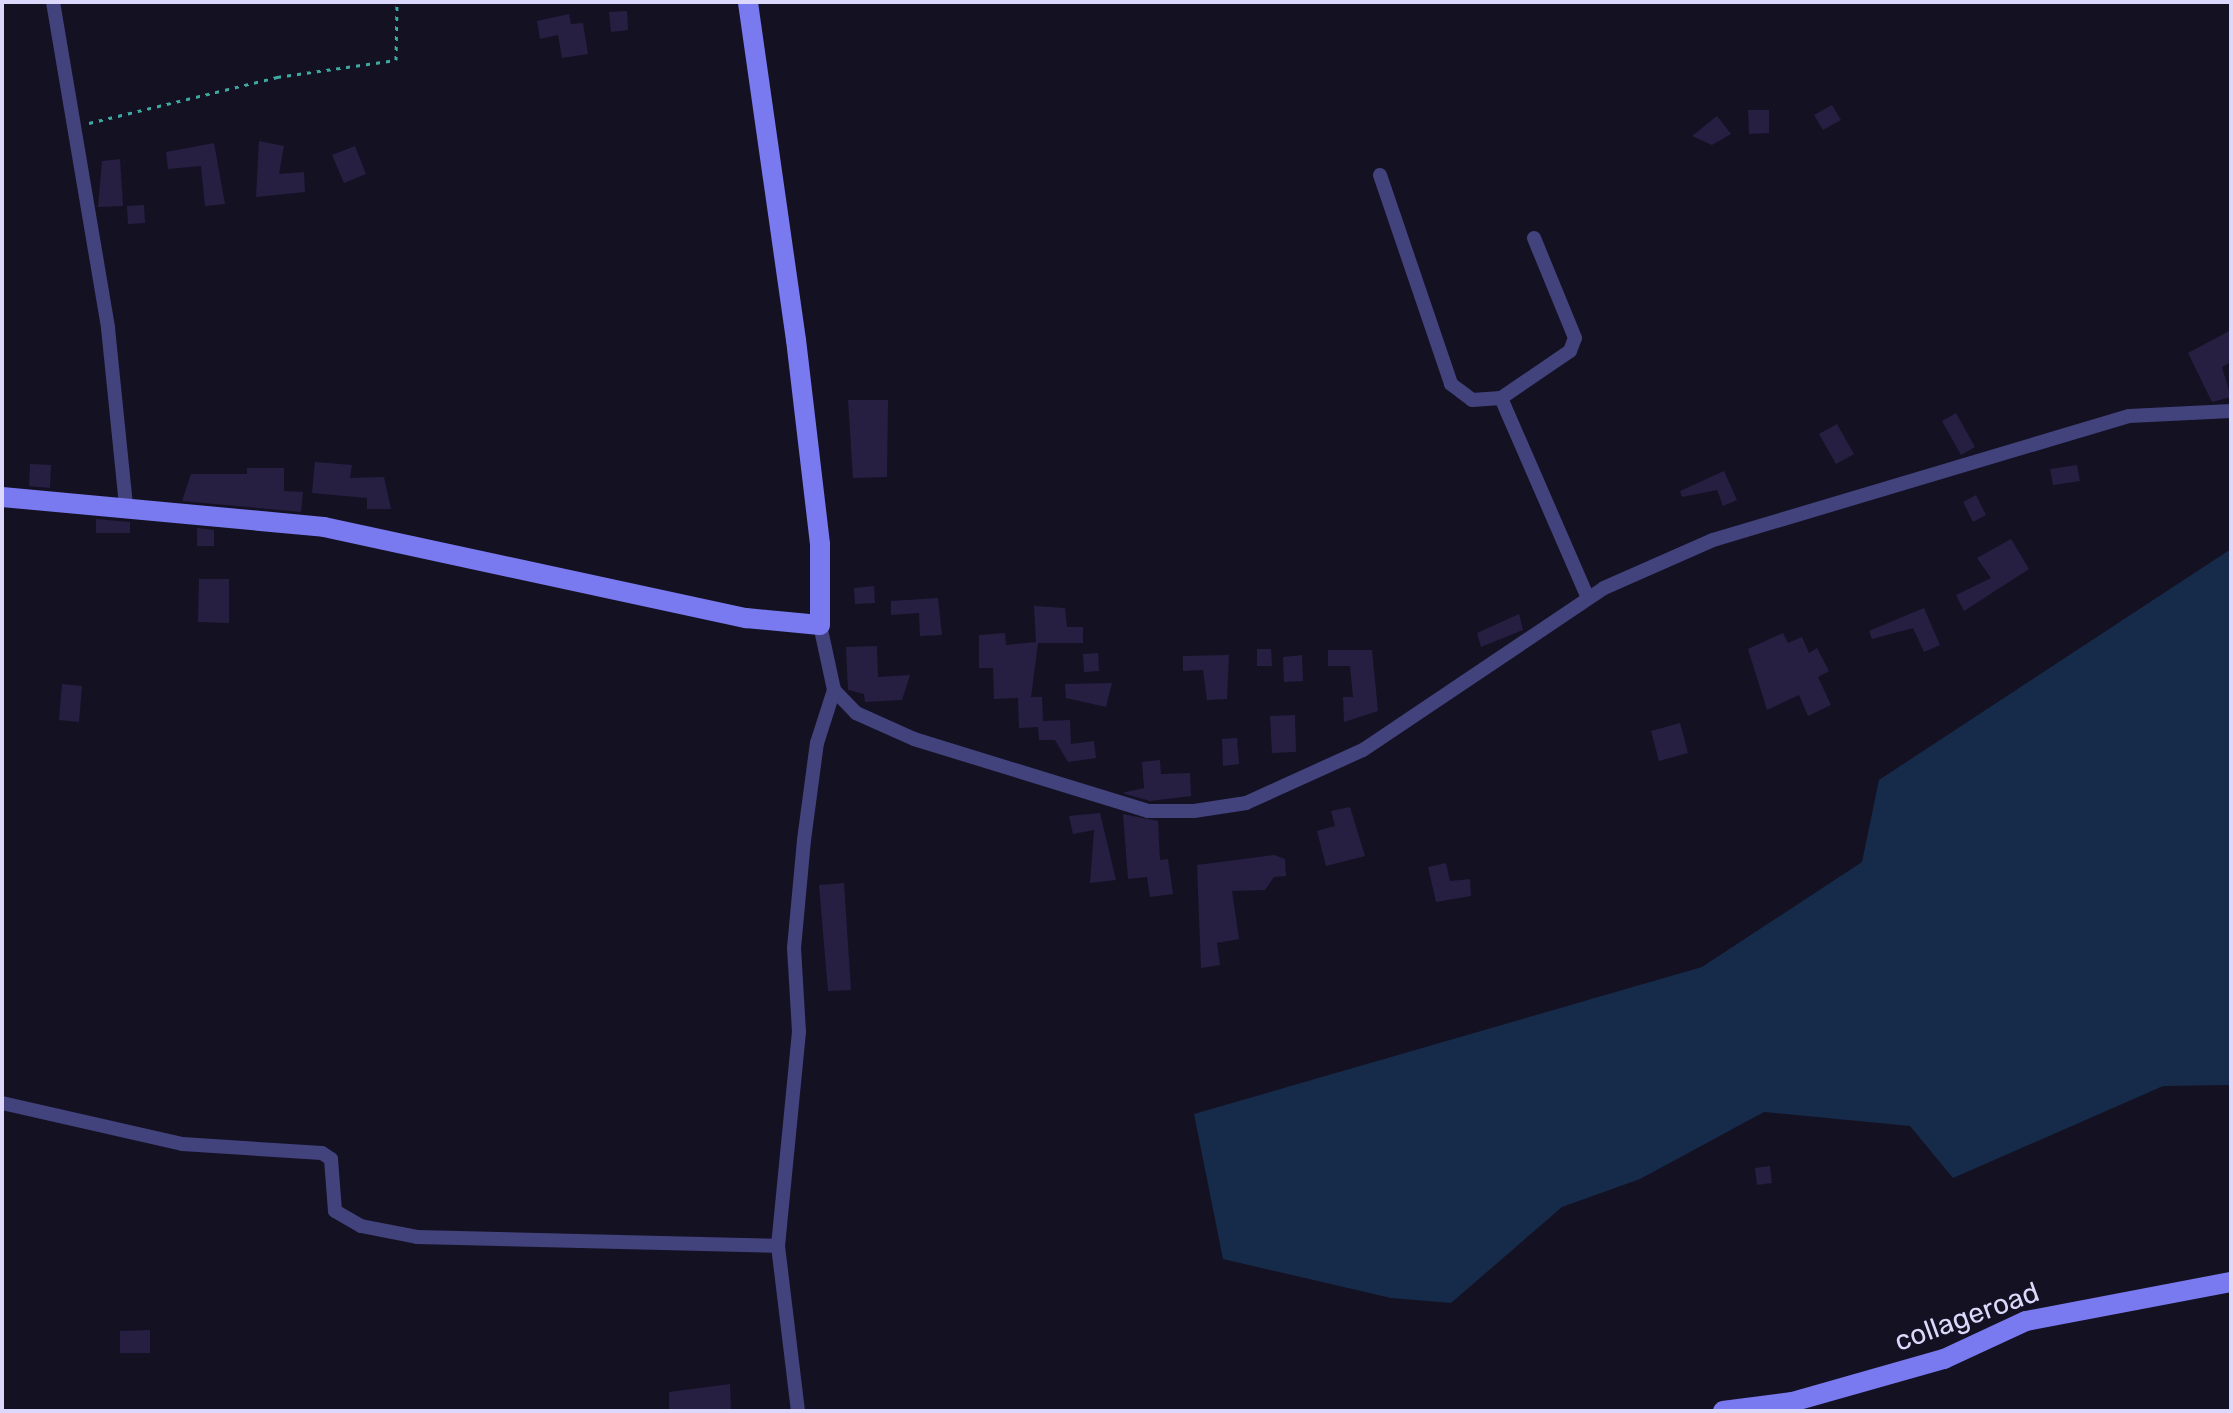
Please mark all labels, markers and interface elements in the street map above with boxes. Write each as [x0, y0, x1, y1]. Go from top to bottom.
street label: collageroad [1890, 1275, 2044, 1359]

